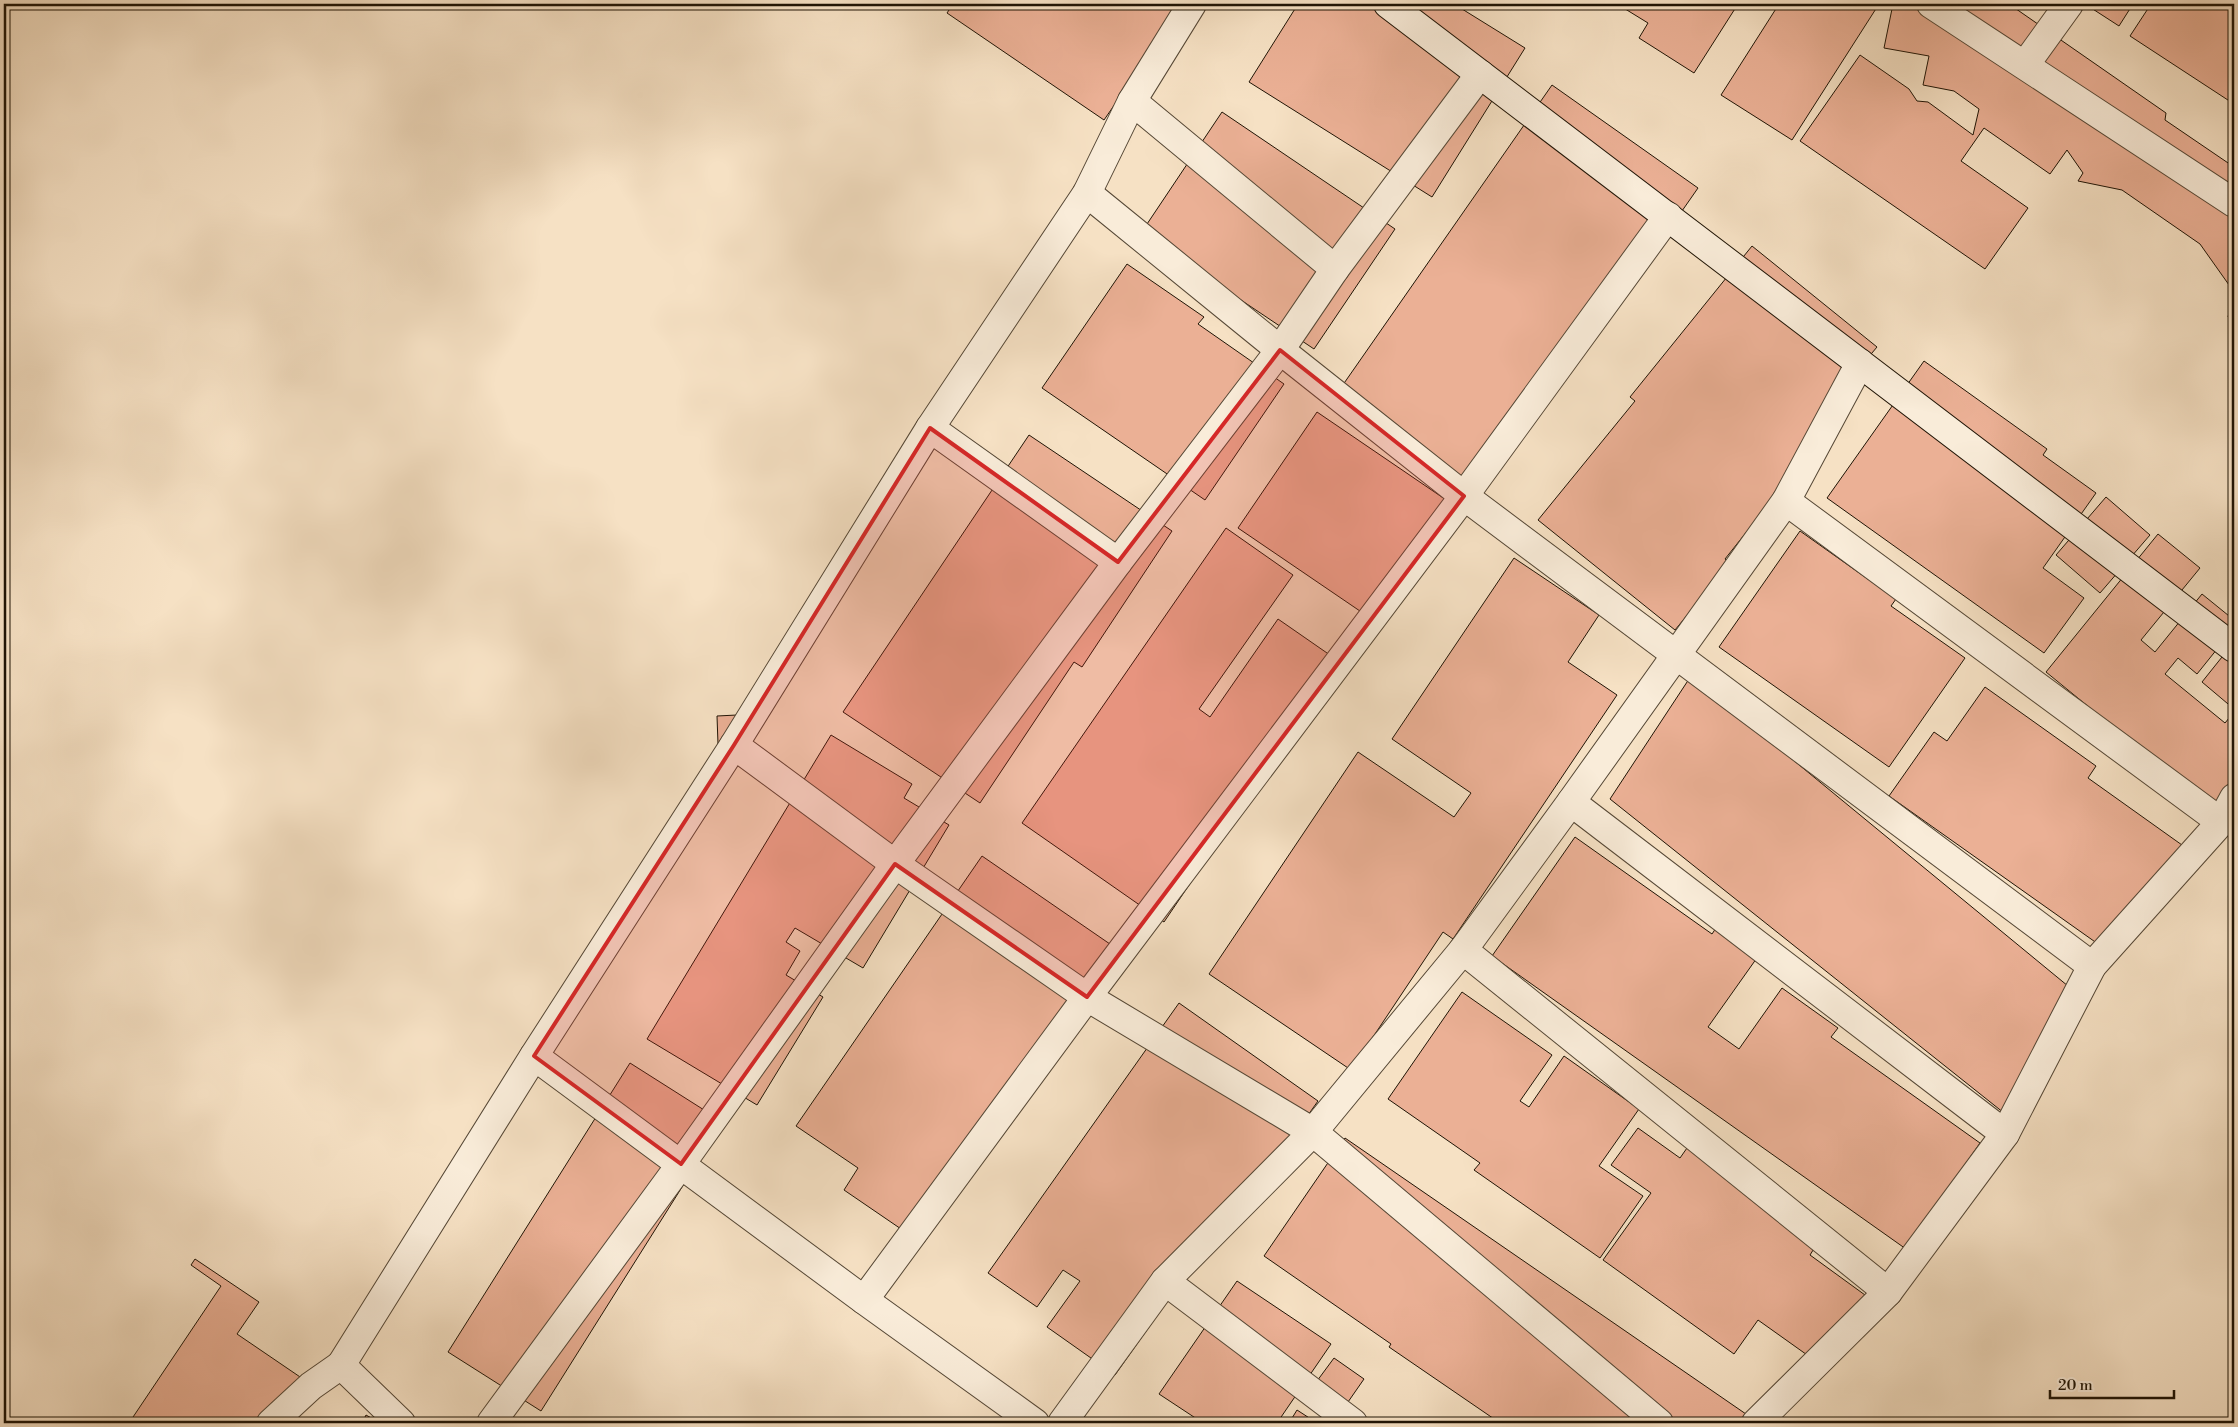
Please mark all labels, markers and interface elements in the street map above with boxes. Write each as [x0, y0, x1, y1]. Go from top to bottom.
scale bar [2050, 1367, 2174, 1399]
text: 20 m [2058, 1376, 2093, 1395]

